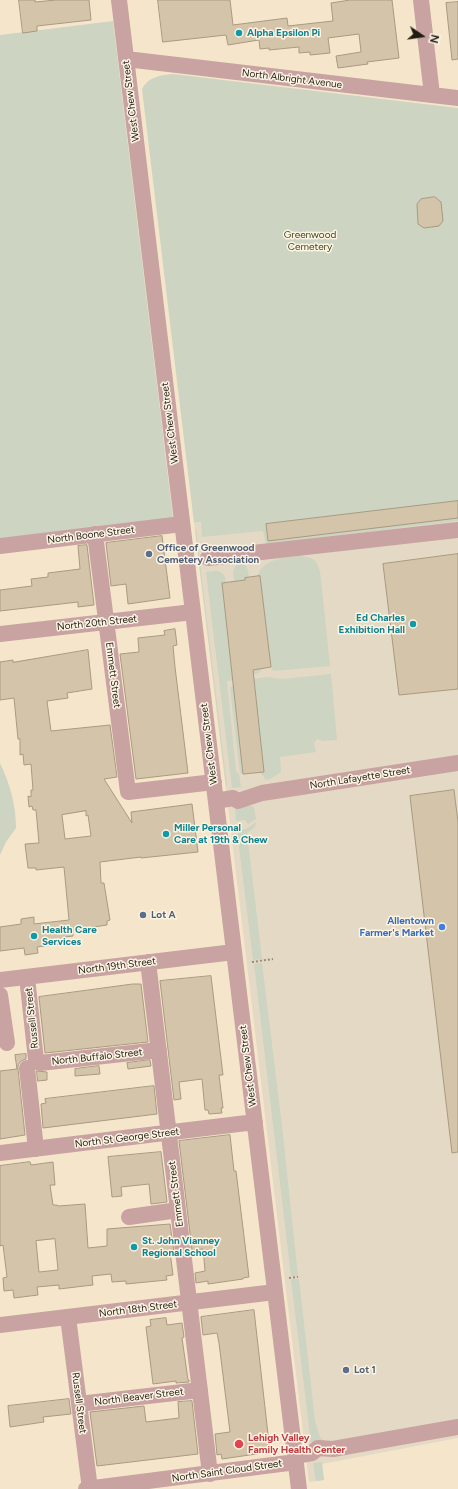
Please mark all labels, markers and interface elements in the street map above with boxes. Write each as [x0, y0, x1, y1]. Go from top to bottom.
north arrow [402, 16, 442, 56]
place label: Alpha Epsilon Pi [247, 27, 320, 39]
marker: Alpha Epsilon Pi [234, 28, 244, 38]
text: N [427, 33, 441, 44]
street label: West Chew Street [120, 60, 142, 142]
street label: North Albright Avenue [241, 67, 343, 91]
park label: Greenwood Cemetery [284, 229, 336, 252]
street label: West Chew Street [159, 382, 181, 464]
street label: North Boone Street [47, 524, 135, 546]
place label: Office of Greenwood Cemetery Association [157, 542, 259, 566]
marker: Office of Greenwood Cemetery Association [144, 549, 154, 559]
place label: Ed Charles Exhibition Hall [339, 612, 405, 636]
street label: North 20th Street [56, 613, 138, 633]
marker: Ed Charles Exhibition Hall [408, 619, 418, 629]
street label: Emmett Street [103, 641, 123, 709]
street label: West Chew Street [198, 703, 220, 785]
street label: North Lafayette Street [309, 764, 411, 792]
place label: Miller Personal Care at 19th & Chew [174, 822, 268, 846]
marker: Miller Personal Care at 19th & Chew [161, 829, 171, 839]
place label: Lot A [151, 909, 176, 921]
marker: Lot A [138, 910, 148, 920]
place label: Allentown Farmer's Market [360, 915, 434, 938]
marker: Allentown Farmer's Market [437, 922, 447, 932]
place label: Health Care Services [42, 924, 97, 948]
marker: Health Care Services [29, 931, 39, 941]
street label: North 19th Street [77, 955, 157, 977]
street label: Russell Street [23, 987, 41, 1049]
street label: West Chew Street [237, 1025, 259, 1107]
street label: North Buffalo Street [51, 1046, 143, 1068]
street label: North St George Street [74, 1126, 180, 1150]
street label: Emmett Street [166, 1160, 186, 1228]
place label: St. John Vianney Regional School [142, 1235, 220, 1258]
marker: St. John Vianney Regional School [129, 1242, 139, 1252]
street label: North 18th Street [98, 1298, 178, 1320]
place label: Lot 1 [354, 1364, 376, 1376]
marker: Lot 1 [341, 1365, 351, 1375]
street label: Russell Street [69, 1372, 89, 1434]
street label: North Beaver Street [94, 1386, 184, 1408]
place label: Lehigh Valley Family Health Center [248, 1432, 345, 1456]
marker: Lehigh Valley Family Health Center [233, 1438, 245, 1450]
street label: North Saint Cloud Street [171, 1457, 283, 1485]

